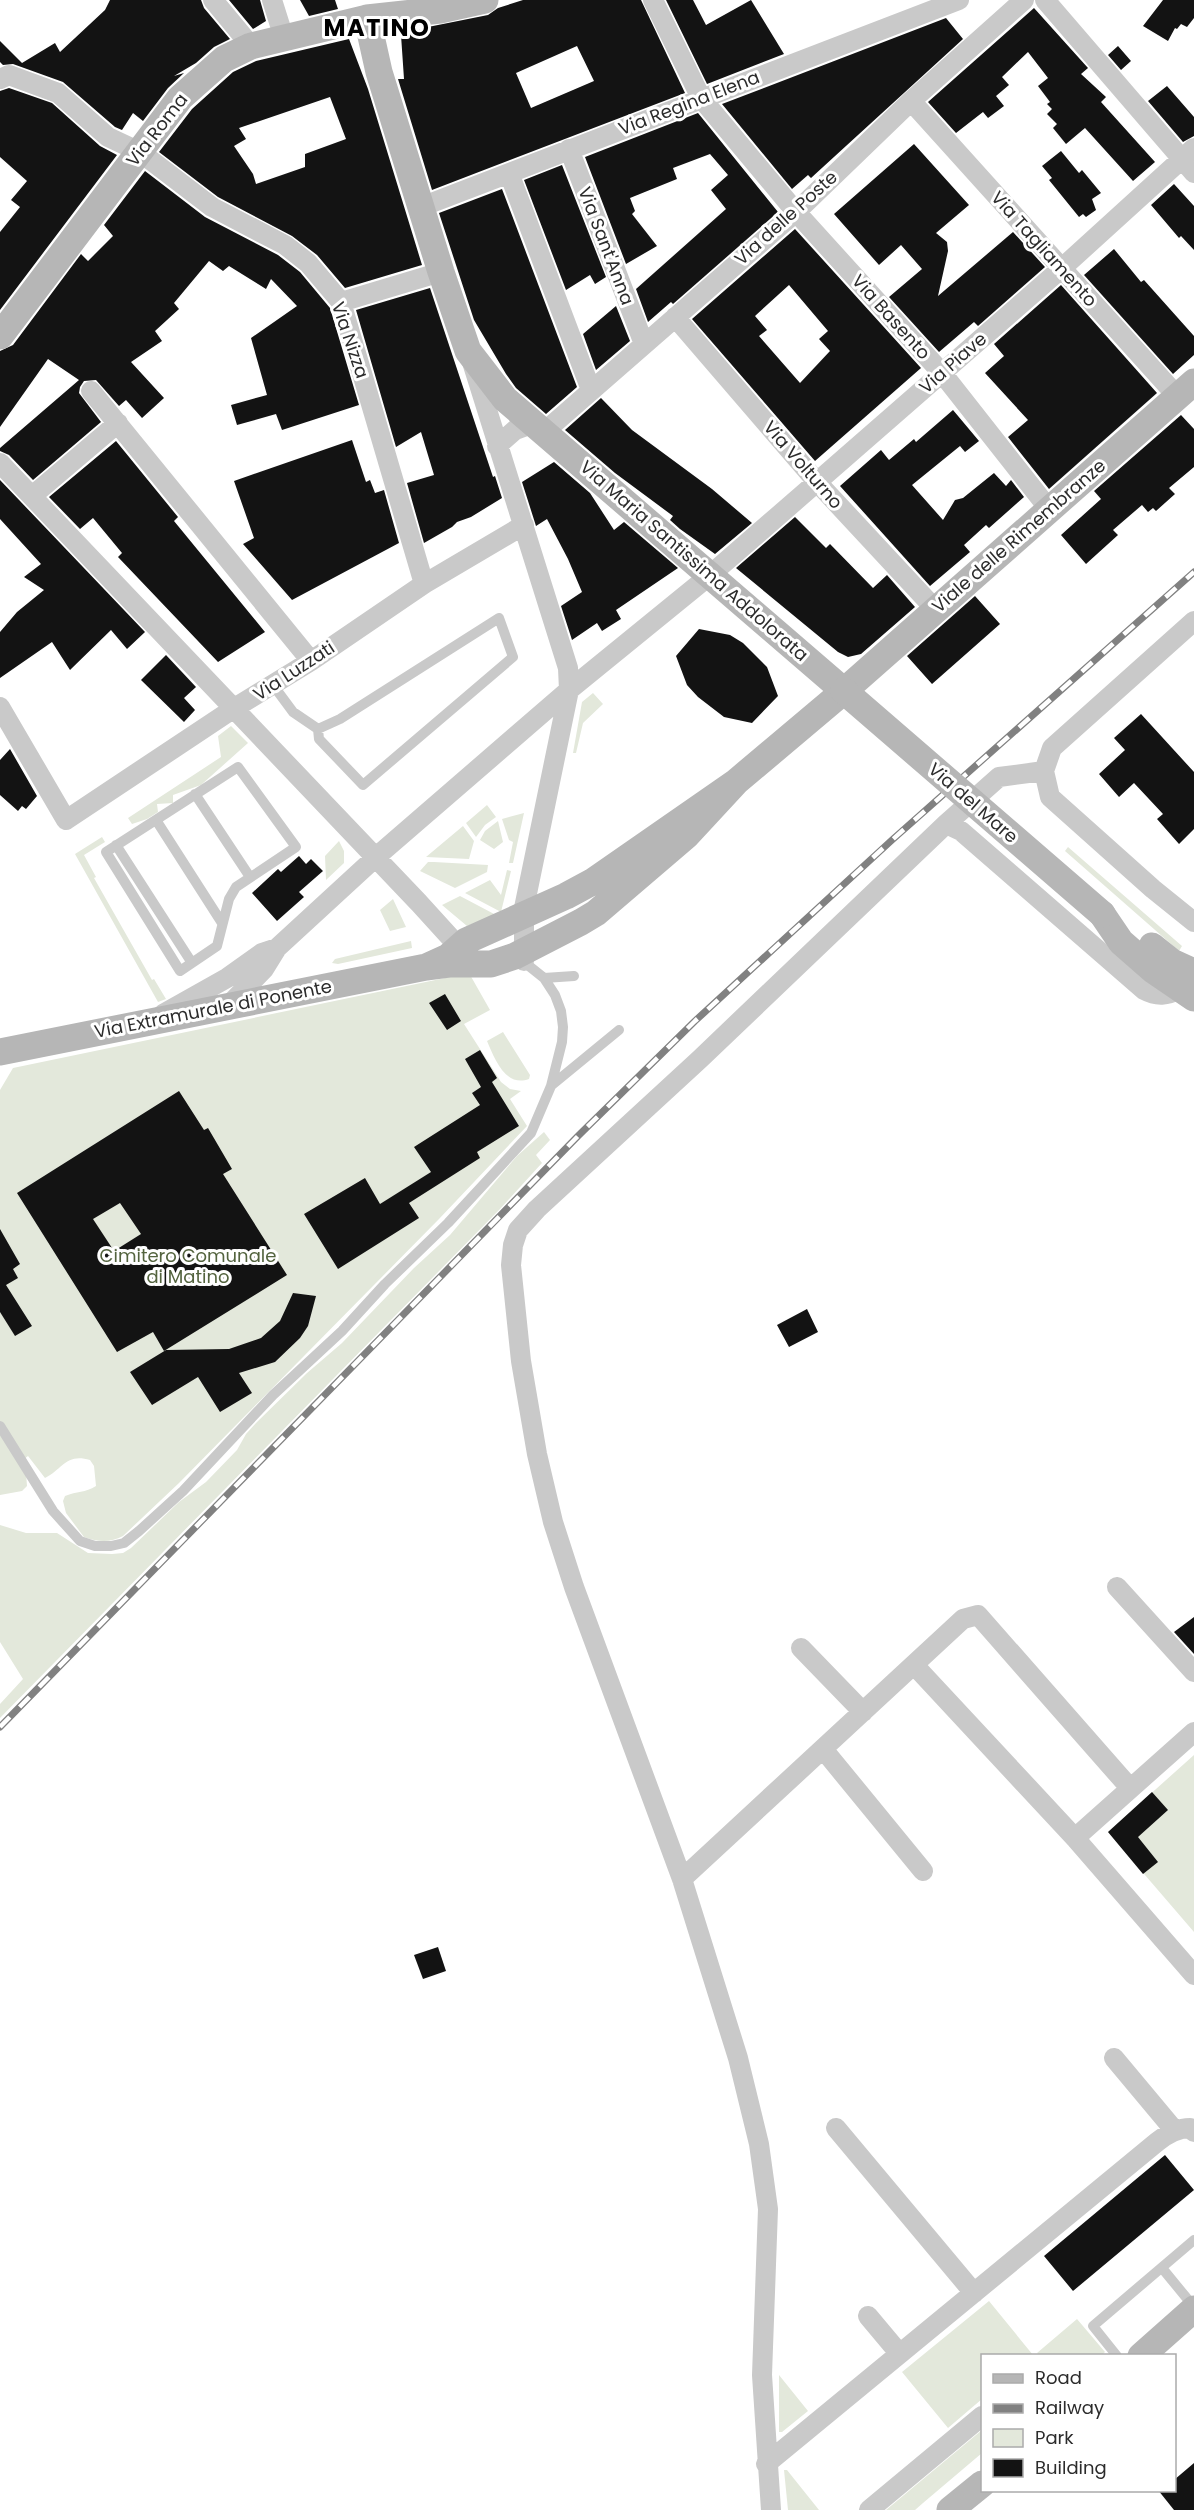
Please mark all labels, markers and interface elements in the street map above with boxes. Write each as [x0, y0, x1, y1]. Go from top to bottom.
district label: MATINO [324, 11, 430, 44]
street label: Via Regina Elena [615, 64, 763, 141]
street label: Via Roma [120, 88, 193, 172]
street label: Via delle Poste [729, 165, 843, 271]
street label: Via Sant'Anna [572, 183, 640, 308]
street label: Via Tagliamento [986, 185, 1103, 312]
street label: Via Basento [846, 269, 936, 365]
street label: Via Nizza [326, 298, 375, 381]
street label: Via Piave [914, 326, 992, 399]
street label: Via Volturno [758, 415, 849, 514]
street label: Viale delle Rimembranze [926, 453, 1111, 618]
street label: Via Maria Santissima Addolorata [575, 454, 814, 667]
street label: Via Luzzati [248, 635, 339, 706]
street label: Via del Mare [923, 757, 1024, 849]
street label: Via Extramurale di Ponente [92, 973, 334, 1044]
park label: Cimitero Comunale di Matino [100, 1243, 276, 1289]
legend [981, 2354, 1176, 2492]
text: Road [1035, 2365, 1082, 2390]
text: Railway [1035, 2395, 1104, 2420]
text: Park [1035, 2425, 1074, 2450]
text: Building [1035, 2455, 1107, 2480]

